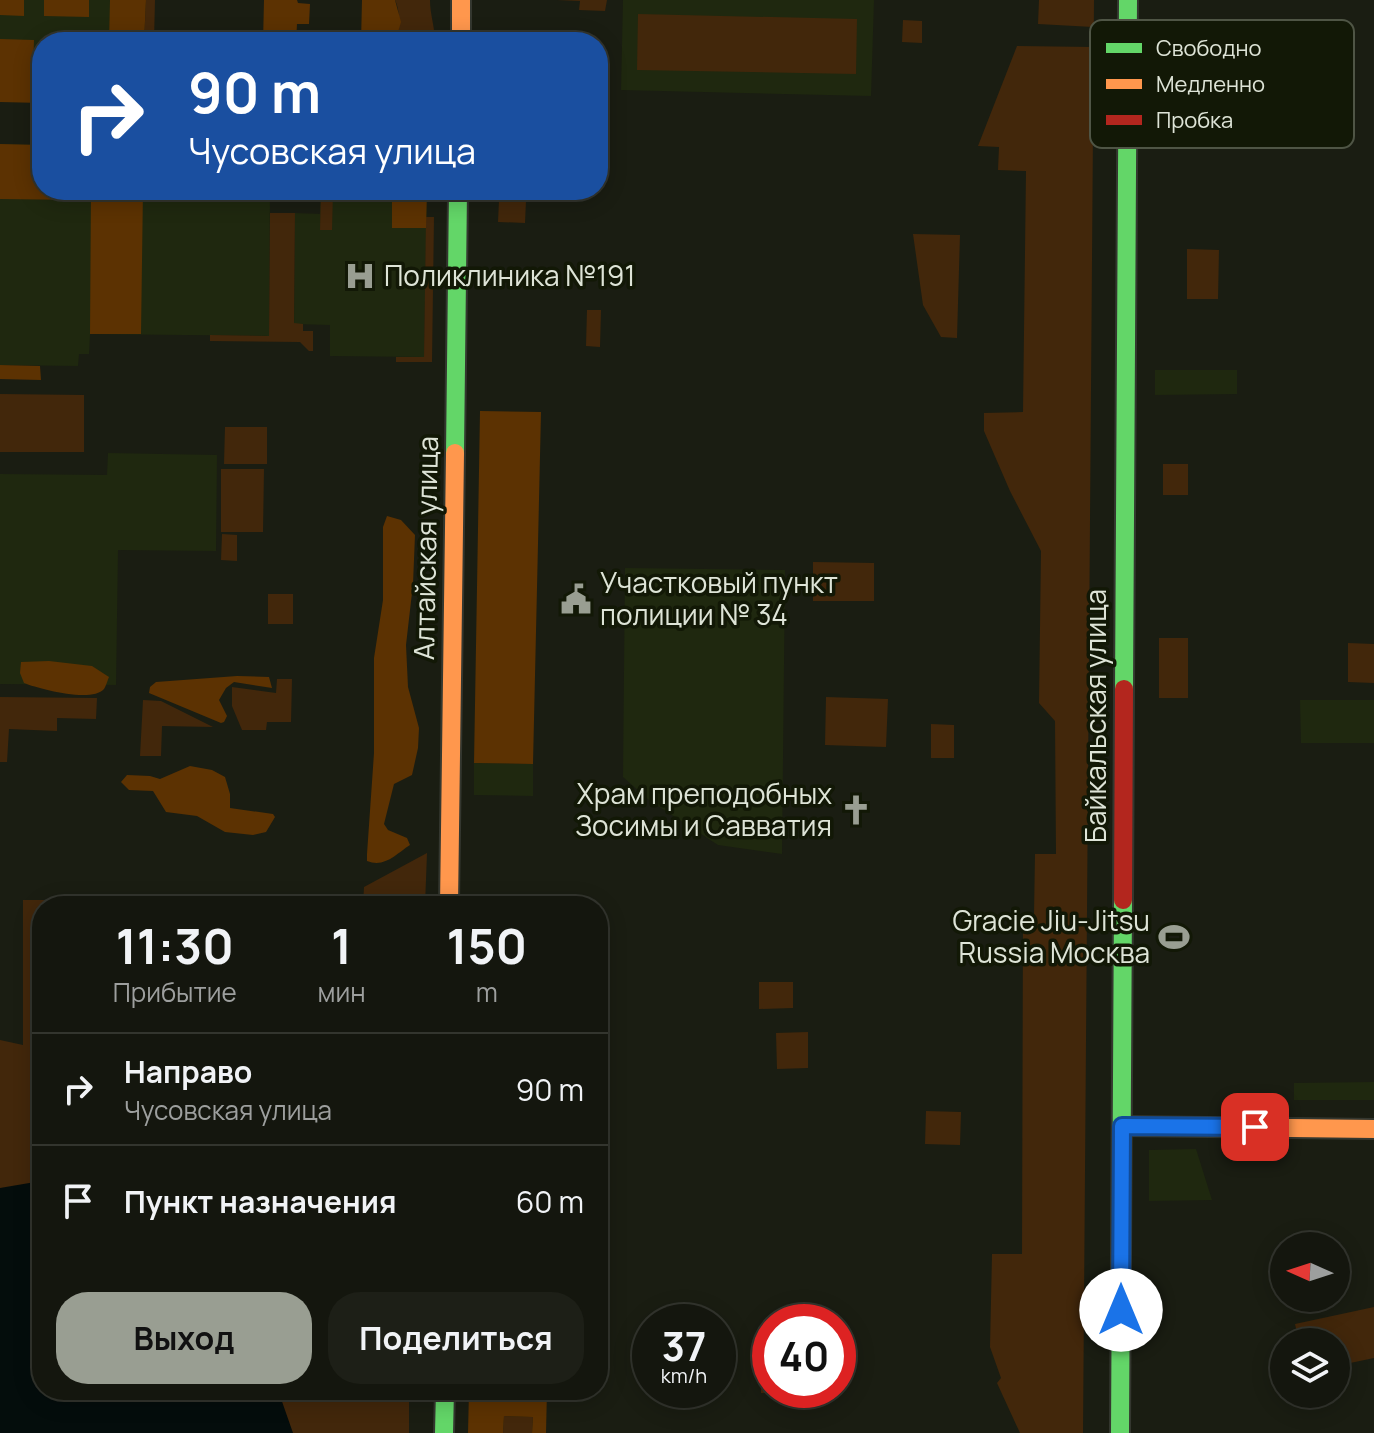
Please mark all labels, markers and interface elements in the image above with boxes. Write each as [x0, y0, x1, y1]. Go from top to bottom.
legend [1090, 20, 1354, 148]
text: Свободно [1156, 33, 1262, 63]
text: 90 m [188, 53, 321, 130]
icon: right [56, 64, 160, 168]
text: Медленно [1156, 69, 1265, 99]
text: Пробка [1156, 105, 1233, 135]
text: Чусовская улица [188, 126, 476, 175]
place label: Поликлиника №191 [384, 256, 635, 294]
hospital icon: Поликлиника №191 [343, 259, 377, 293]
street label: Алтайская улица [404, 436, 446, 660]
place label: Участковый пункт полиции № 34 [600, 563, 838, 633]
public building icon: Участковый пункт полиции № 34 [559, 582, 593, 616]
street label: Байкальская улица [1076, 589, 1114, 843]
place label: Храм преподобных Зосимы и Савватия [575, 774, 832, 844]
church icon: Храм преподобных Зосимы и Савватия [839, 793, 873, 827]
place label: Gracie Jiu-Jitsu Russia Москва [952, 901, 1150, 971]
text: 11:30 [116, 913, 234, 978]
text: 1 [331, 913, 352, 978]
text: 150 [446, 913, 527, 978]
sports icon: Gracie Jiu-Jitsu Russia Москва [1157, 920, 1191, 954]
text: Прибытие [113, 974, 237, 1010]
text: мин [318, 974, 366, 1010]
text: m [476, 974, 498, 1010]
text: Направо [124, 1051, 252, 1092]
icon: right [56, 1067, 100, 1111]
text: 90 m [516, 1069, 584, 1110]
text: Чусовская улица [124, 1092, 332, 1128]
pin [1221, 1093, 1289, 1161]
icon: arrive [1233, 1105, 1277, 1149]
icon: arrive [56, 1179, 100, 1223]
text: Пункт назначения [124, 1181, 397, 1222]
text: 60 m [516, 1181, 584, 1222]
north arrow [1270, 1232, 1350, 1312]
map controls [1270, 1232, 1350, 1408]
position arrow [1079, 1268, 1163, 1352]
button: Выход [56, 1292, 312, 1384]
button: Поделиться [328, 1292, 584, 1384]
speed limit sign: 40 [752, 1304, 856, 1408]
text: 37 [662, 1318, 706, 1373]
button: layers [1270, 1328, 1350, 1408]
text: km/h [661, 1362, 707, 1389]

